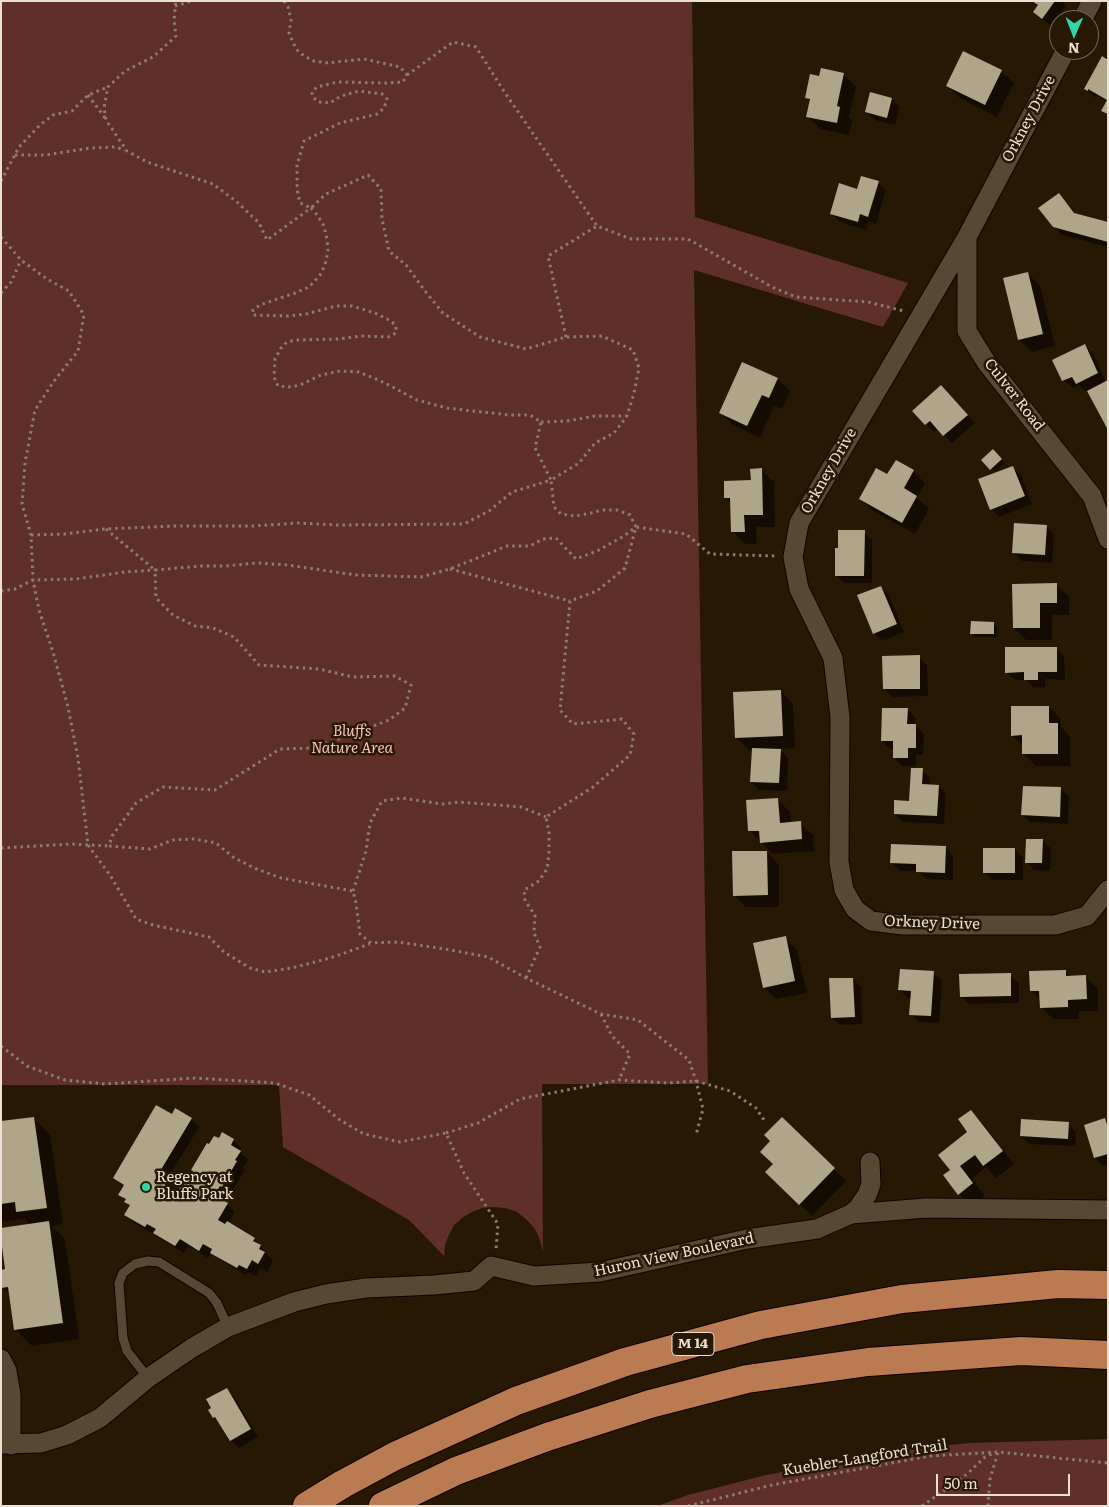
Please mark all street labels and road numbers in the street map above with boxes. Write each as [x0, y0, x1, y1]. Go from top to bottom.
street label: Orkney Drive [999, 73, 1059, 165]
street label: Culver Road [980, 355, 1048, 435]
street label: Orkney Drive [797, 425, 861, 517]
street label: Orkney Drive [884, 912, 980, 934]
street label: Huron View Boulevard [592, 1229, 756, 1281]
road number: M 14 [672, 1332, 714, 1356]
street label: Kuebler-Langford Trail [781, 1436, 949, 1480]

